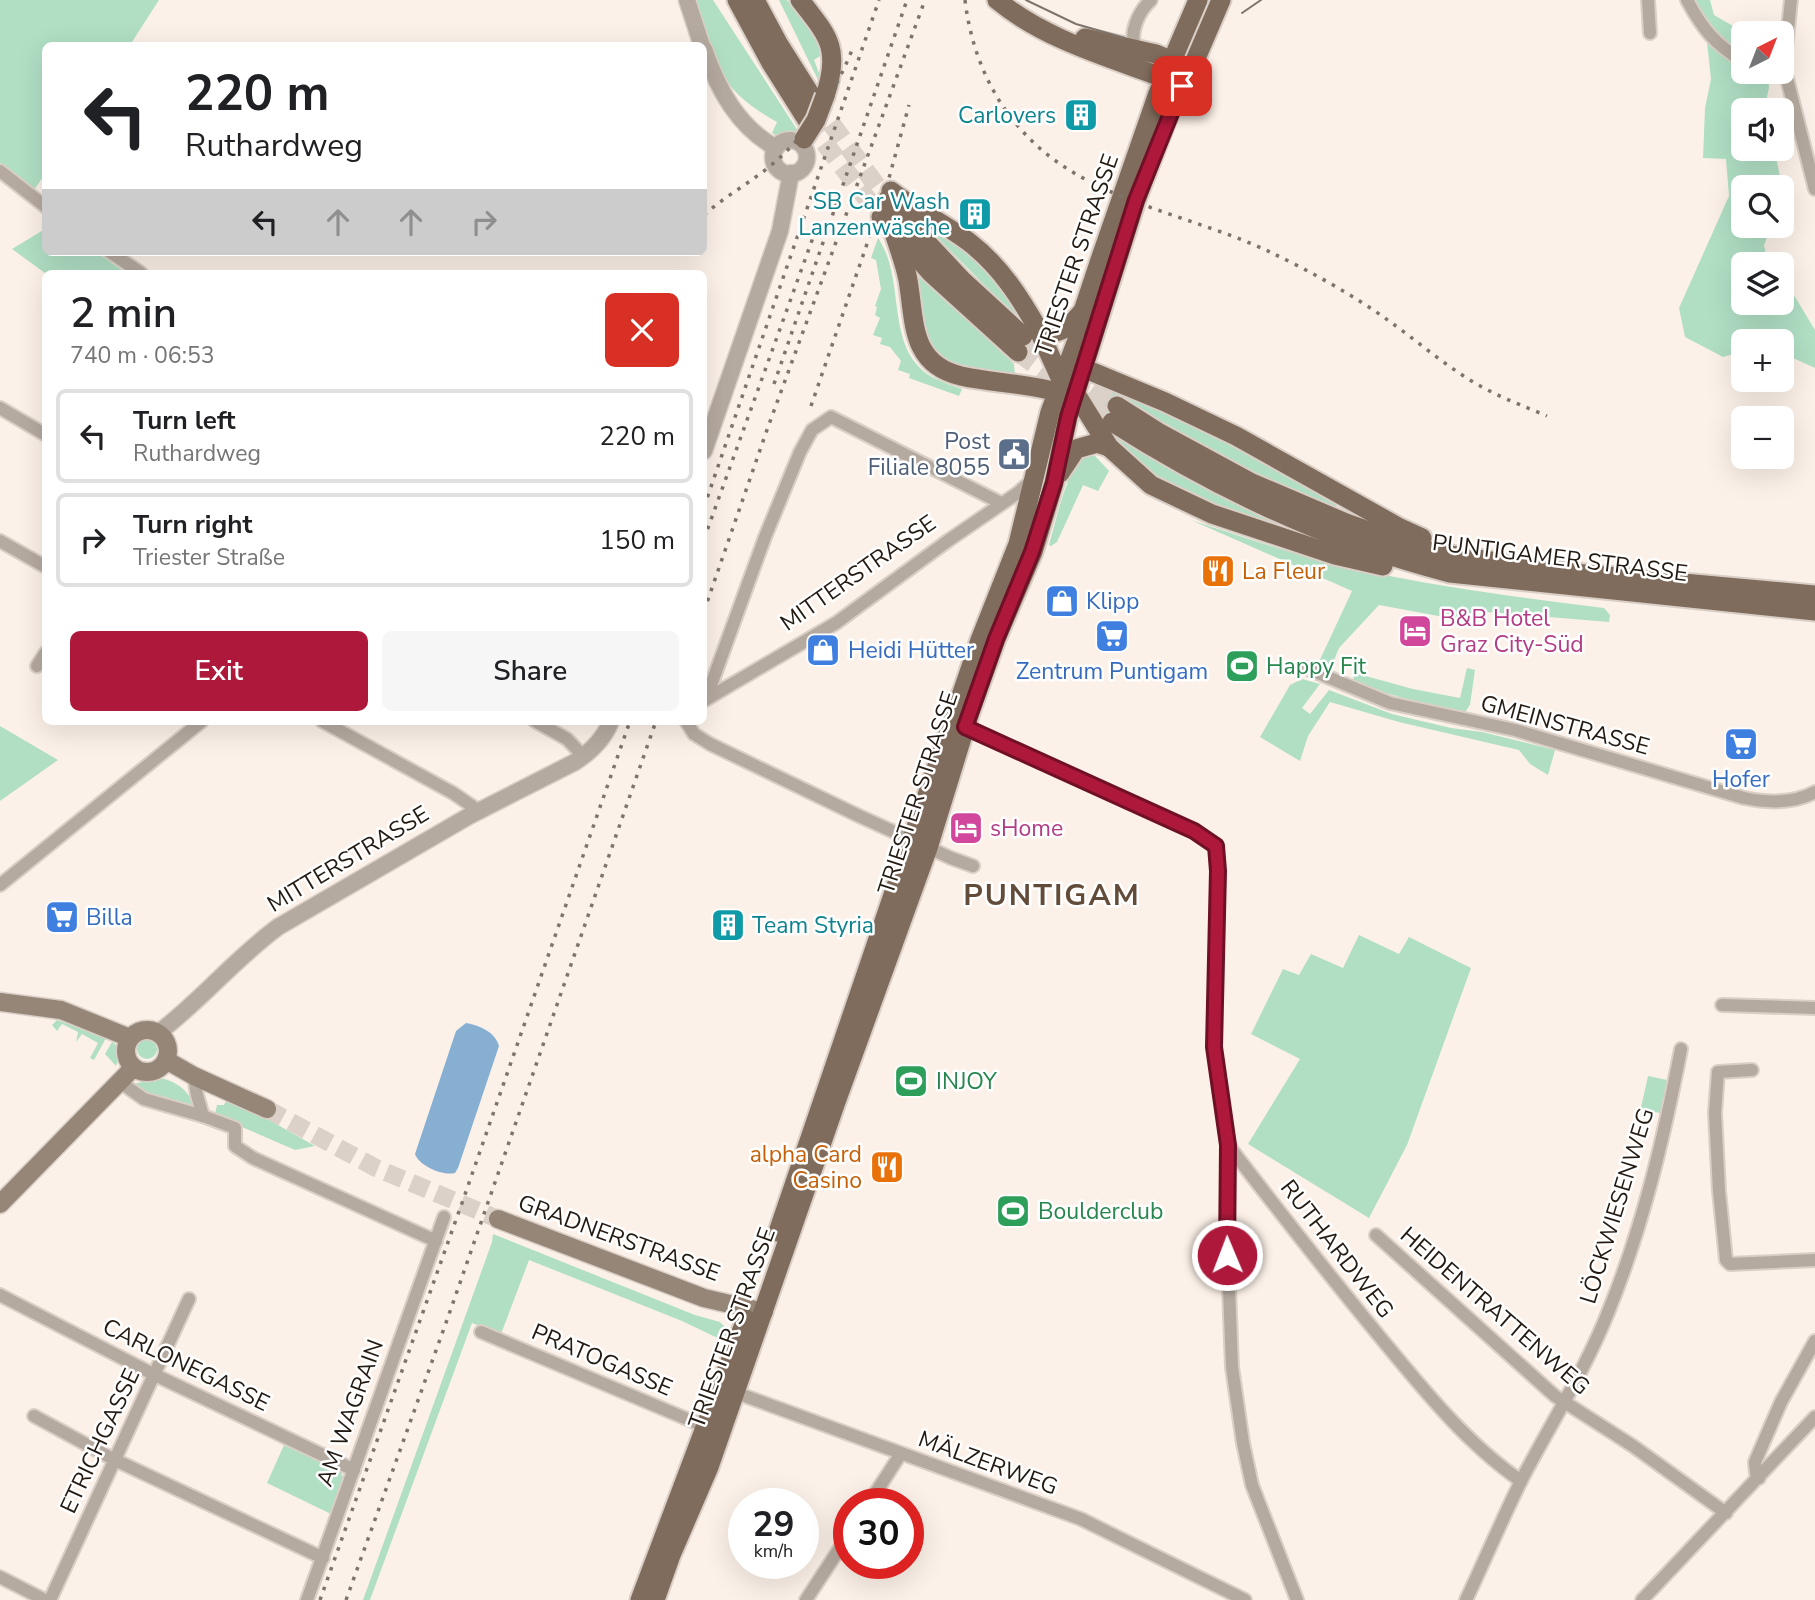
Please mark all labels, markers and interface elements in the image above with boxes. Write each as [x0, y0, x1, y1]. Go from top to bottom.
north arrow [1731, 21, 1794, 84]
map controls [1731, 21, 1794, 469]
pin [1152, 56, 1212, 116]
text: 220 m [185, 60, 329, 127]
icon: arrive [1163, 67, 1201, 105]
icon: left [70, 70, 161, 161]
building icon: Carlovers [1062, 96, 1100, 134]
button: sound [1731, 98, 1794, 161]
place label: Carlovers [958, 100, 1056, 131]
text: Ruthardweg [185, 124, 363, 167]
street label: TRIESTER STRASSE [1028, 150, 1126, 360]
button: search [1731, 175, 1794, 238]
place label: SB Car Wash Lanzenwäsche [798, 186, 950, 243]
building icon: SB Car Wash Lanzenwäsche [956, 195, 994, 233]
icon: left [246, 203, 284, 241]
icon: ahead [319, 203, 357, 241]
icon: ahead [392, 203, 430, 241]
icon: right [465, 203, 503, 241]
button: layers [1731, 252, 1794, 315]
text: 2 min [70, 285, 177, 342]
button: close [605, 293, 679, 367]
button: + [1731, 329, 1794, 392]
text: 740 m · 06:53 [70, 340, 215, 371]
text: Turn left [133, 403, 236, 438]
button: − [1731, 406, 1794, 469]
icon: left [74, 417, 112, 455]
text: 220 m [599, 419, 675, 454]
place label: Post Filiale 8055 [868, 426, 991, 483]
public building icon: Post Filiale 8055 [995, 435, 1033, 473]
text: Ruthardweg [133, 438, 261, 469]
text: Turn right [133, 507, 252, 542]
street label: MITTERSTRASSE [774, 508, 942, 638]
icon: right [74, 521, 112, 559]
text: 150 m [599, 523, 675, 558]
street label: PUNTIGAMER STRASSE [1431, 527, 1689, 589]
text: Triester Straße [133, 542, 285, 573]
restaurant icon: La Fleur [1199, 552, 1237, 590]
place label: La Fleur [1242, 556, 1326, 587]
shop icon: Klipp [1043, 582, 1081, 620]
place label: Klipp [1086, 586, 1139, 617]
place label: B&B Hotel Graz City-Süd [1440, 603, 1584, 660]
hotel icon: B&B Hotel Graz City-Süd [1396, 612, 1434, 650]
supermarket icon: Zentrum Puntigam [1093, 617, 1131, 655]
button: Exit [70, 631, 368, 711]
button: Share [382, 631, 679, 711]
shop icon: Heidi Hütter [804, 631, 842, 669]
place label: Heidi Hütter [848, 635, 975, 666]
sports icon: Happy Fit [1223, 647, 1261, 685]
place label: Happy Fit [1266, 651, 1367, 682]
place label: Zentrum Puntigam [1016, 656, 1208, 687]
street label: TRIESTER STRASSE [871, 688, 965, 898]
street label: GMEINSTRASSE [1477, 688, 1653, 762]
supermarket icon: Hofer [1722, 725, 1760, 763]
place label: Hofer [1712, 764, 1771, 795]
street label: MITTERSTRASSE [261, 798, 435, 920]
hotel icon: sHome [947, 809, 985, 847]
place label: sHome [990, 813, 1063, 844]
district label: PUNTIGAM [963, 875, 1141, 916]
supermarket icon: Billa [43, 898, 81, 936]
place label: Billa [86, 902, 133, 933]
building icon: Team Styria [709, 906, 747, 944]
place label: Team Styria [752, 910, 874, 941]
sports icon: INJOY [892, 1062, 930, 1100]
place label: INJOY [936, 1066, 997, 1097]
street label: LÖCKWIESENWEG [1572, 1104, 1662, 1308]
place label: alpha Card Casino [750, 1139, 862, 1196]
restaurant icon: alpha Card Casino [868, 1148, 906, 1186]
street label: RUTHARDWEG [1273, 1173, 1401, 1325]
street label: GRADNERSTRASSE [514, 1187, 724, 1289]
sports icon: Boulderclub [994, 1192, 1032, 1230]
place label: Boulderclub [1038, 1196, 1163, 1227]
position arrow [1190, 1218, 1264, 1292]
street label: HEIDENTRATTENWEG [1393, 1220, 1597, 1402]
street label: TRIESTER STRASSE [681, 1223, 783, 1433]
street label: CARLONEGASSE [97, 1311, 275, 1419]
street label: PRATOGASSE [527, 1316, 677, 1404]
street label: AM WAGRAIN [309, 1335, 391, 1491]
street label: ETRICHGASSE [53, 1364, 147, 1518]
street label: MÄLZERWEG [914, 1423, 1062, 1503]
speed limit sign: 30 [833, 1488, 924, 1579]
text: 29 [752, 1501, 795, 1548]
text: km/h [754, 1539, 793, 1563]

